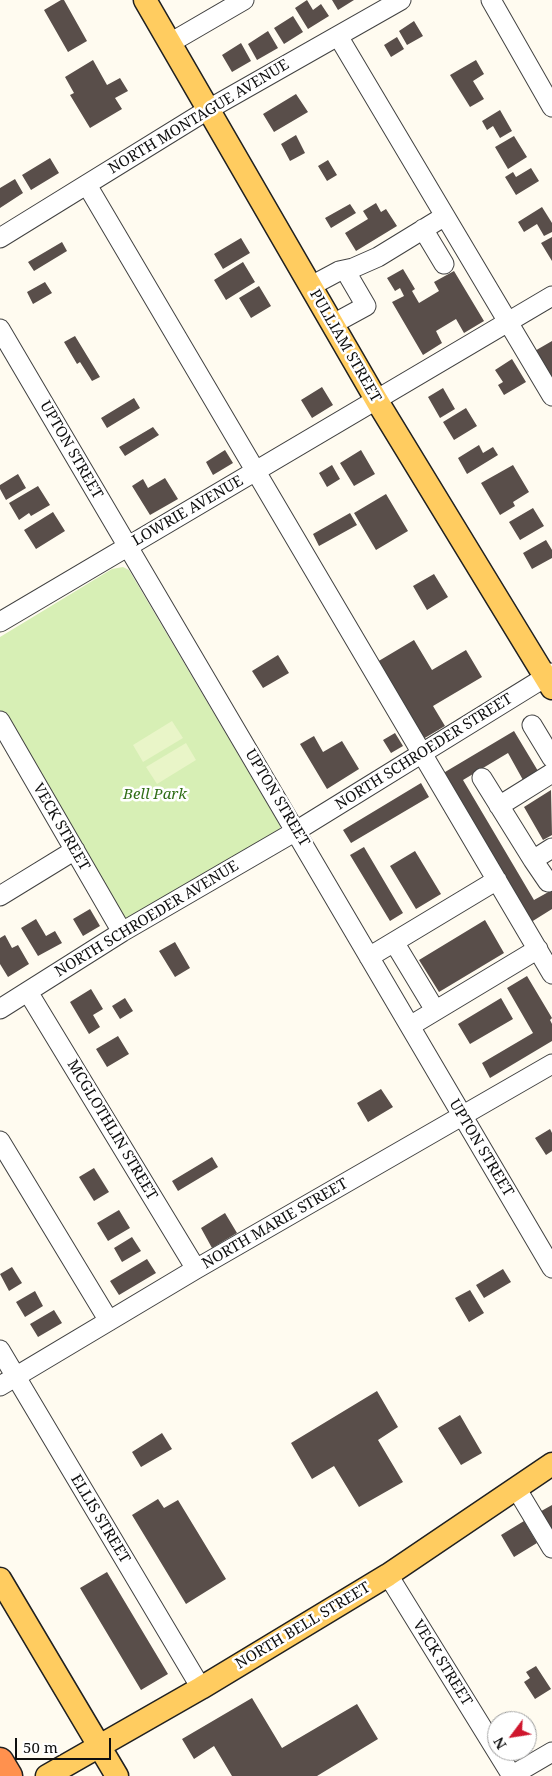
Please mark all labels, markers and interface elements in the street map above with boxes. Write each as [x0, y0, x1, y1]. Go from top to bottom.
street label: NORTH MONTAGUE AVENUE [105, 56, 293, 178]
street label: PULLIAM STREET [305, 286, 385, 406]
street label: UPTON STREET [36, 398, 106, 502]
street label: LOWRIE AVENUE [129, 472, 247, 550]
street label: NORTH SCHROEDER STREET [332, 690, 516, 814]
street label: UPTON STREET [241, 746, 313, 850]
street label: VECK STREET [29, 780, 93, 874]
park label: Bell Park [123, 786, 187, 804]
street label: NORTH SCHROEDER AVENUE [52, 857, 242, 981]
street label: MCGLOTHLIN STREET [63, 1057, 161, 1203]
street label: UPTON STREET [445, 1096, 517, 1200]
street label: NORTH MARIE STREET [199, 1175, 351, 1273]
street label: ELLIS STREET [66, 1471, 134, 1567]
street label: NORTH BELL STREET [233, 1579, 373, 1673]
street label: VECK STREET [408, 1617, 476, 1709]
north arrow [487, 1711, 537, 1761]
scale bar [18, 1728, 114, 1760]
text: N [489, 1734, 511, 1753]
text: 50 m [23, 1737, 58, 1757]

